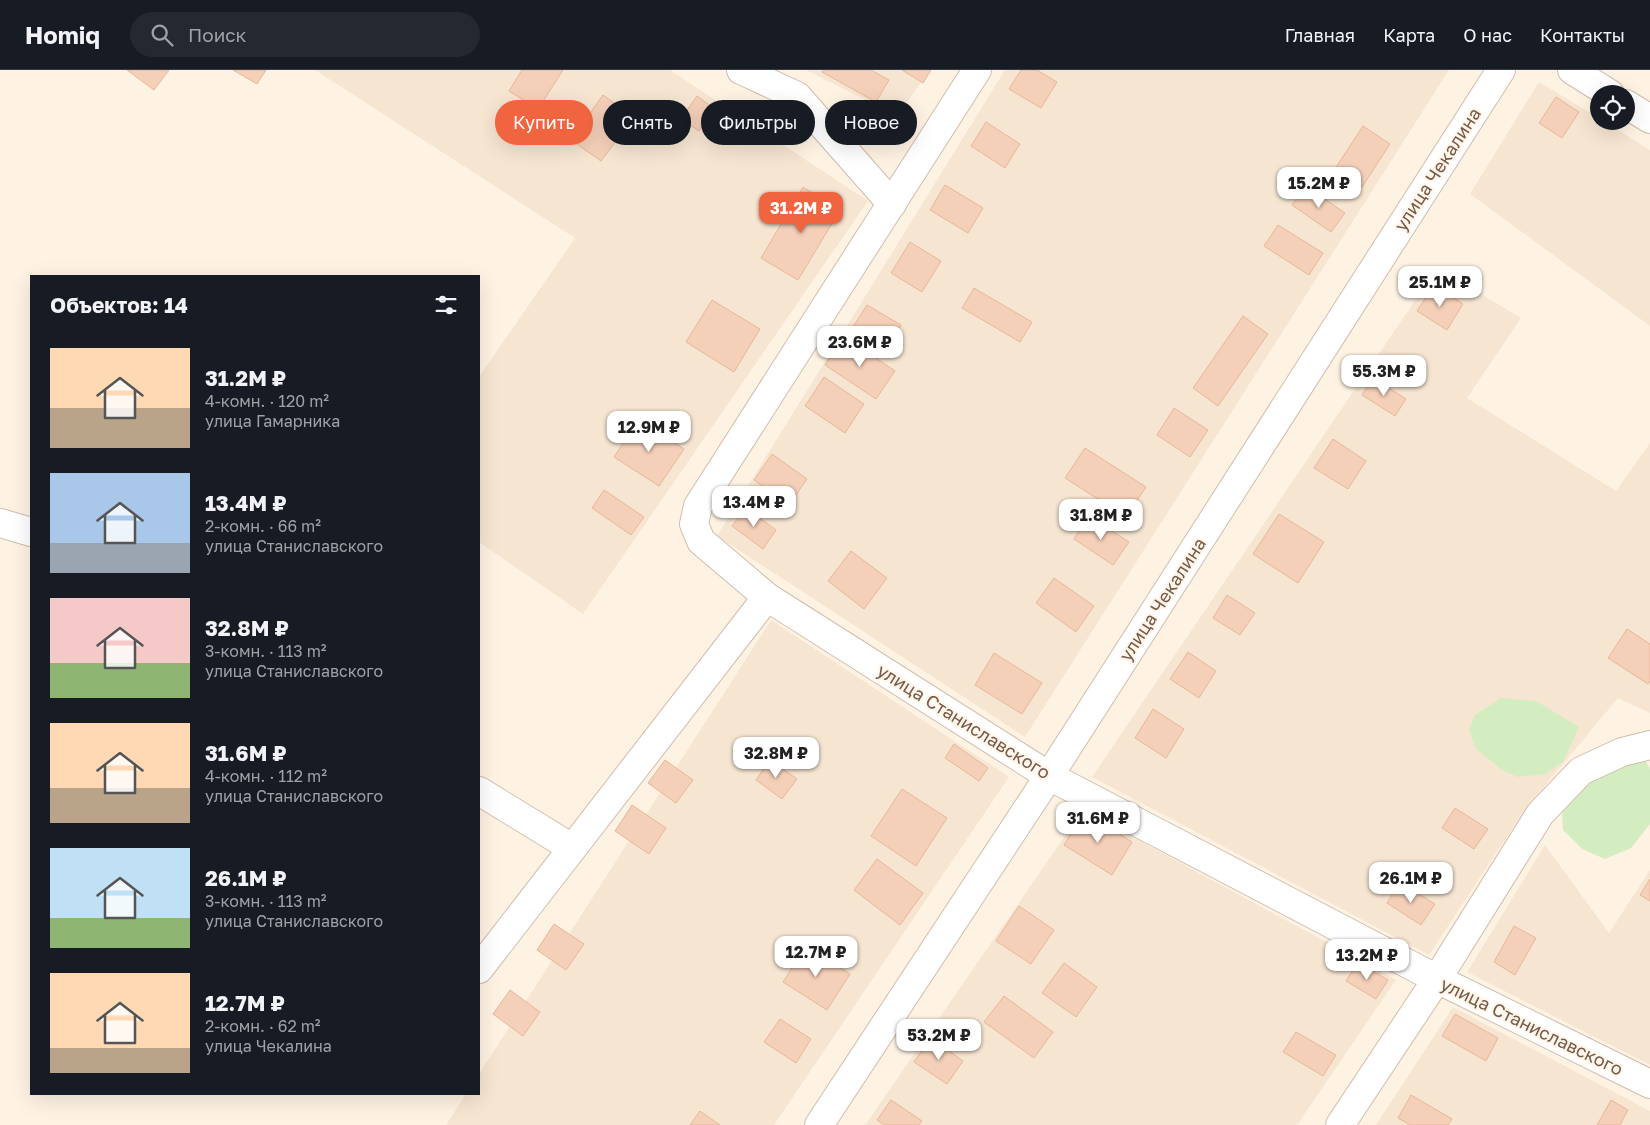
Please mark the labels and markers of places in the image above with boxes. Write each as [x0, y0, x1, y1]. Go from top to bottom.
pin: 15.2M ₽ [1273, 166, 1365, 209]
pin: 31.2M ₽ [755, 191, 847, 234]
pin: 25.1M ₽ [1394, 266, 1486, 308]
pin: 23.6M ₽ [814, 326, 906, 368]
pin: 55.3M ₽ [1338, 354, 1430, 397]
pin: 12.9M ₽ [603, 410, 695, 453]
pin: 13.4M ₽ [708, 486, 800, 528]
pin: 31.8M ₽ [1055, 498, 1147, 541]
pin: 32.8M ₽ [730, 736, 822, 779]
pin: 31.6M ₽ [1052, 802, 1144, 844]
pin: 26.1M ₽ [1365, 862, 1457, 904]
pin: 12.7M ₽ [770, 936, 862, 978]
pin: 13.2M ₽ [1321, 938, 1413, 981]
pin: 53.2M ₽ [893, 1018, 985, 1061]

